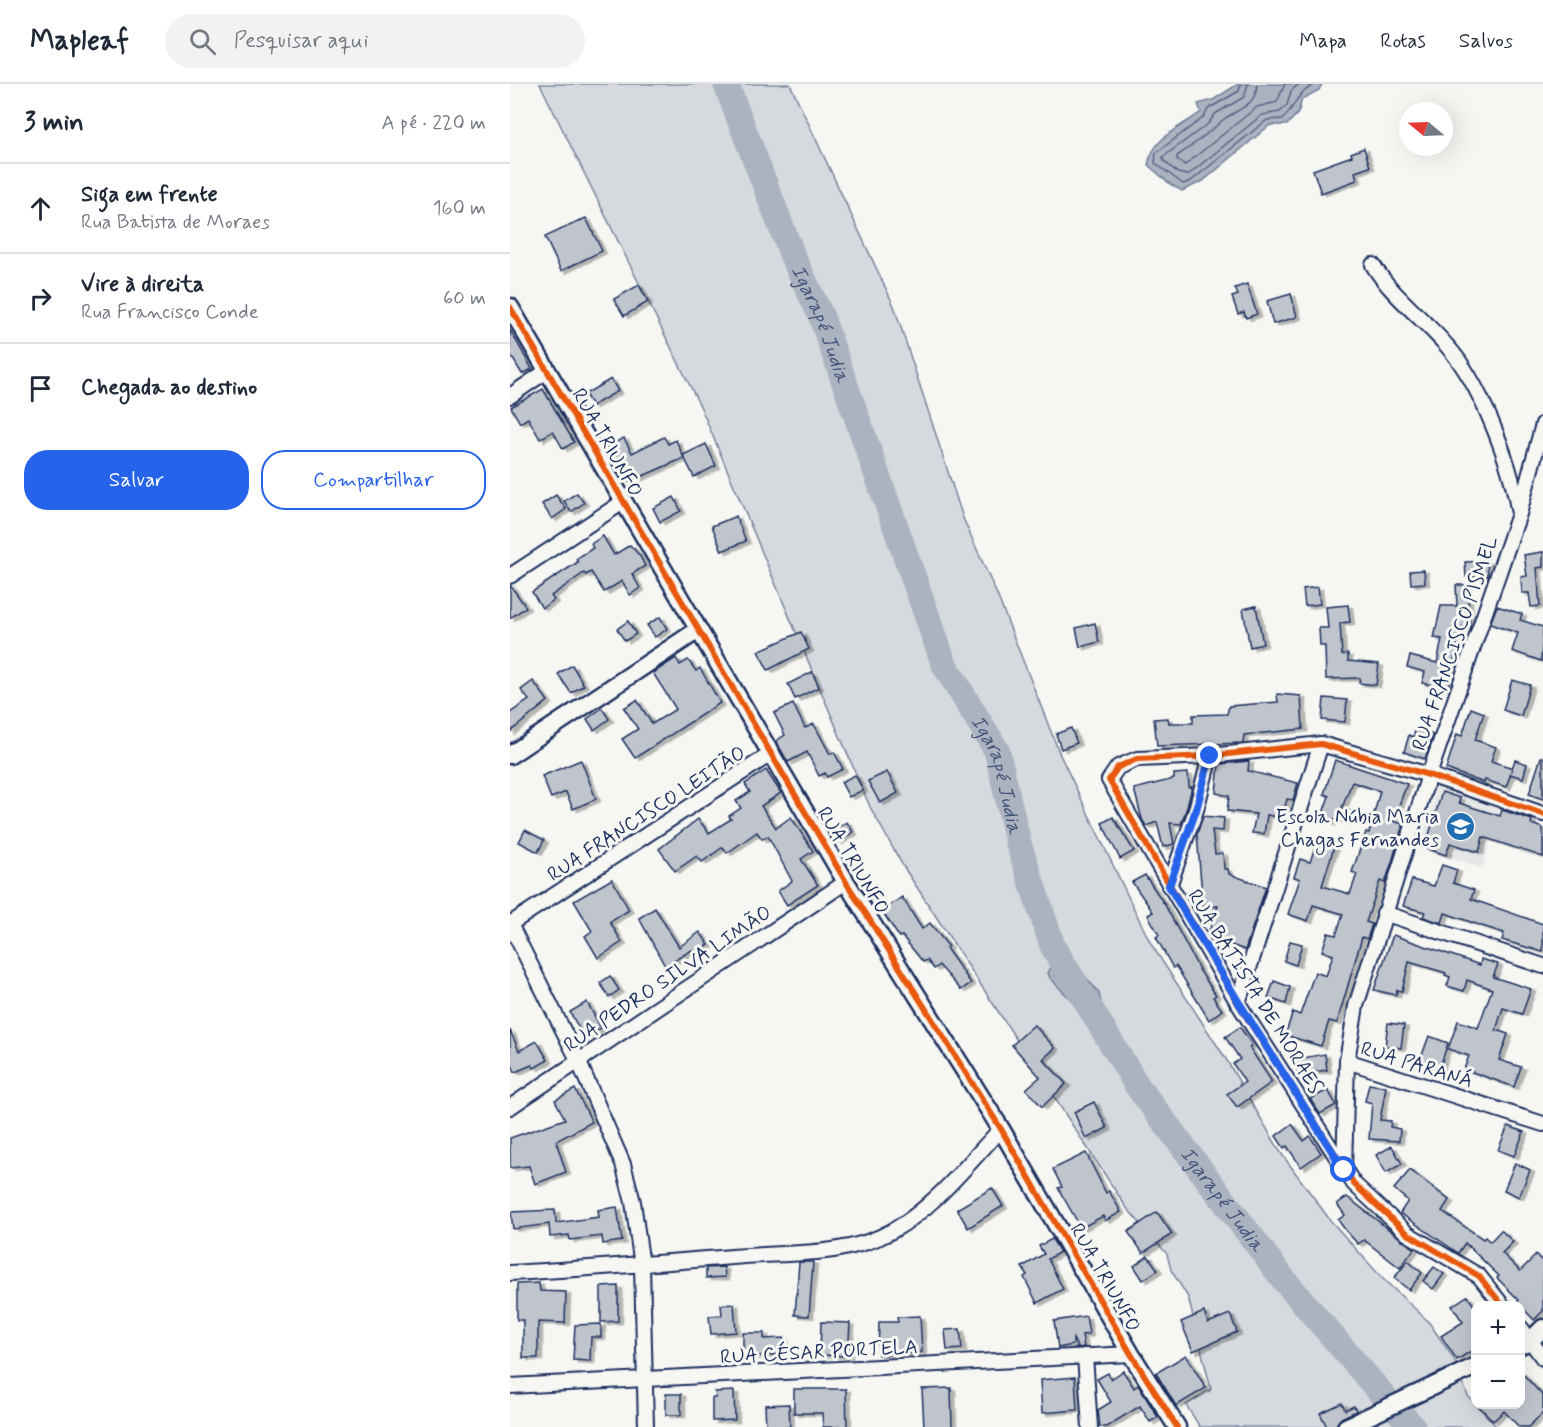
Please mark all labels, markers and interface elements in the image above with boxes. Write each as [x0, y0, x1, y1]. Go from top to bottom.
search box [165, 14, 585, 68]
text: Mapleaf [30, 23, 129, 60]
icon: search [186, 25, 219, 58]
text: Pesquisar aqui [234, 27, 368, 55]
text: Mapa [1299, 27, 1347, 55]
text: Rotas [1380, 27, 1426, 55]
text: Salvos [1459, 27, 1513, 55]
north arrow [1399, 102, 1453, 156]
text: 3 min [24, 106, 84, 140]
text: A pé · 220 m [381, 110, 486, 137]
text: Siga em frente [81, 181, 218, 209]
icon: ahead [24, 192, 57, 225]
text: 160 m [433, 195, 486, 222]
text: Rua Batista de Moraes [81, 209, 270, 236]
water label: Igarapé Judia [784, 261, 857, 388]
text: Vire à direita [81, 271, 204, 299]
icon: right [24, 282, 57, 315]
text: 60 m [443, 285, 486, 312]
text: Rua Francisco Conde [81, 299, 259, 326]
icon: arrive [24, 372, 57, 405]
text: Chegada ao destino [81, 374, 257, 402]
street label: RUA TRIUNFO [565, 384, 649, 502]
button: Salvar [24, 450, 249, 510]
button: Compartilhar [261, 450, 486, 510]
street label: RUA FRANCISCO PISMEL [1406, 532, 1505, 754]
water label: Igarapé Judia [963, 710, 1029, 838]
street label: RUA FRANCISCO LEITÃO [542, 740, 751, 889]
route end [1196, 742, 1222, 768]
street label: RUA TRIUNFO [810, 802, 895, 920]
place label: Escola Núbia Maria Chagas Fernandes [1276, 804, 1439, 855]
school or university icon: Escola Núbia Maria Chagas Fernandes [1444, 811, 1476, 843]
street label: RUA BATISTA DE MORAES [1181, 884, 1329, 1099]
street label: RUA PEDRO SILVA LIMÃO [559, 899, 777, 1059]
street label: RUA PARANÁ [1357, 1036, 1476, 1095]
water label: Igarapé Judia [1173, 1142, 1271, 1259]
route start [1330, 1156, 1356, 1182]
street label: RUA TRIUNFO [1063, 1219, 1147, 1337]
map controls [1471, 1301, 1525, 1409]
button: + [1471, 1301, 1525, 1355]
street label: RUA CÉSAR PORTELA [720, 1334, 919, 1371]
button: − [1471, 1355, 1525, 1409]

